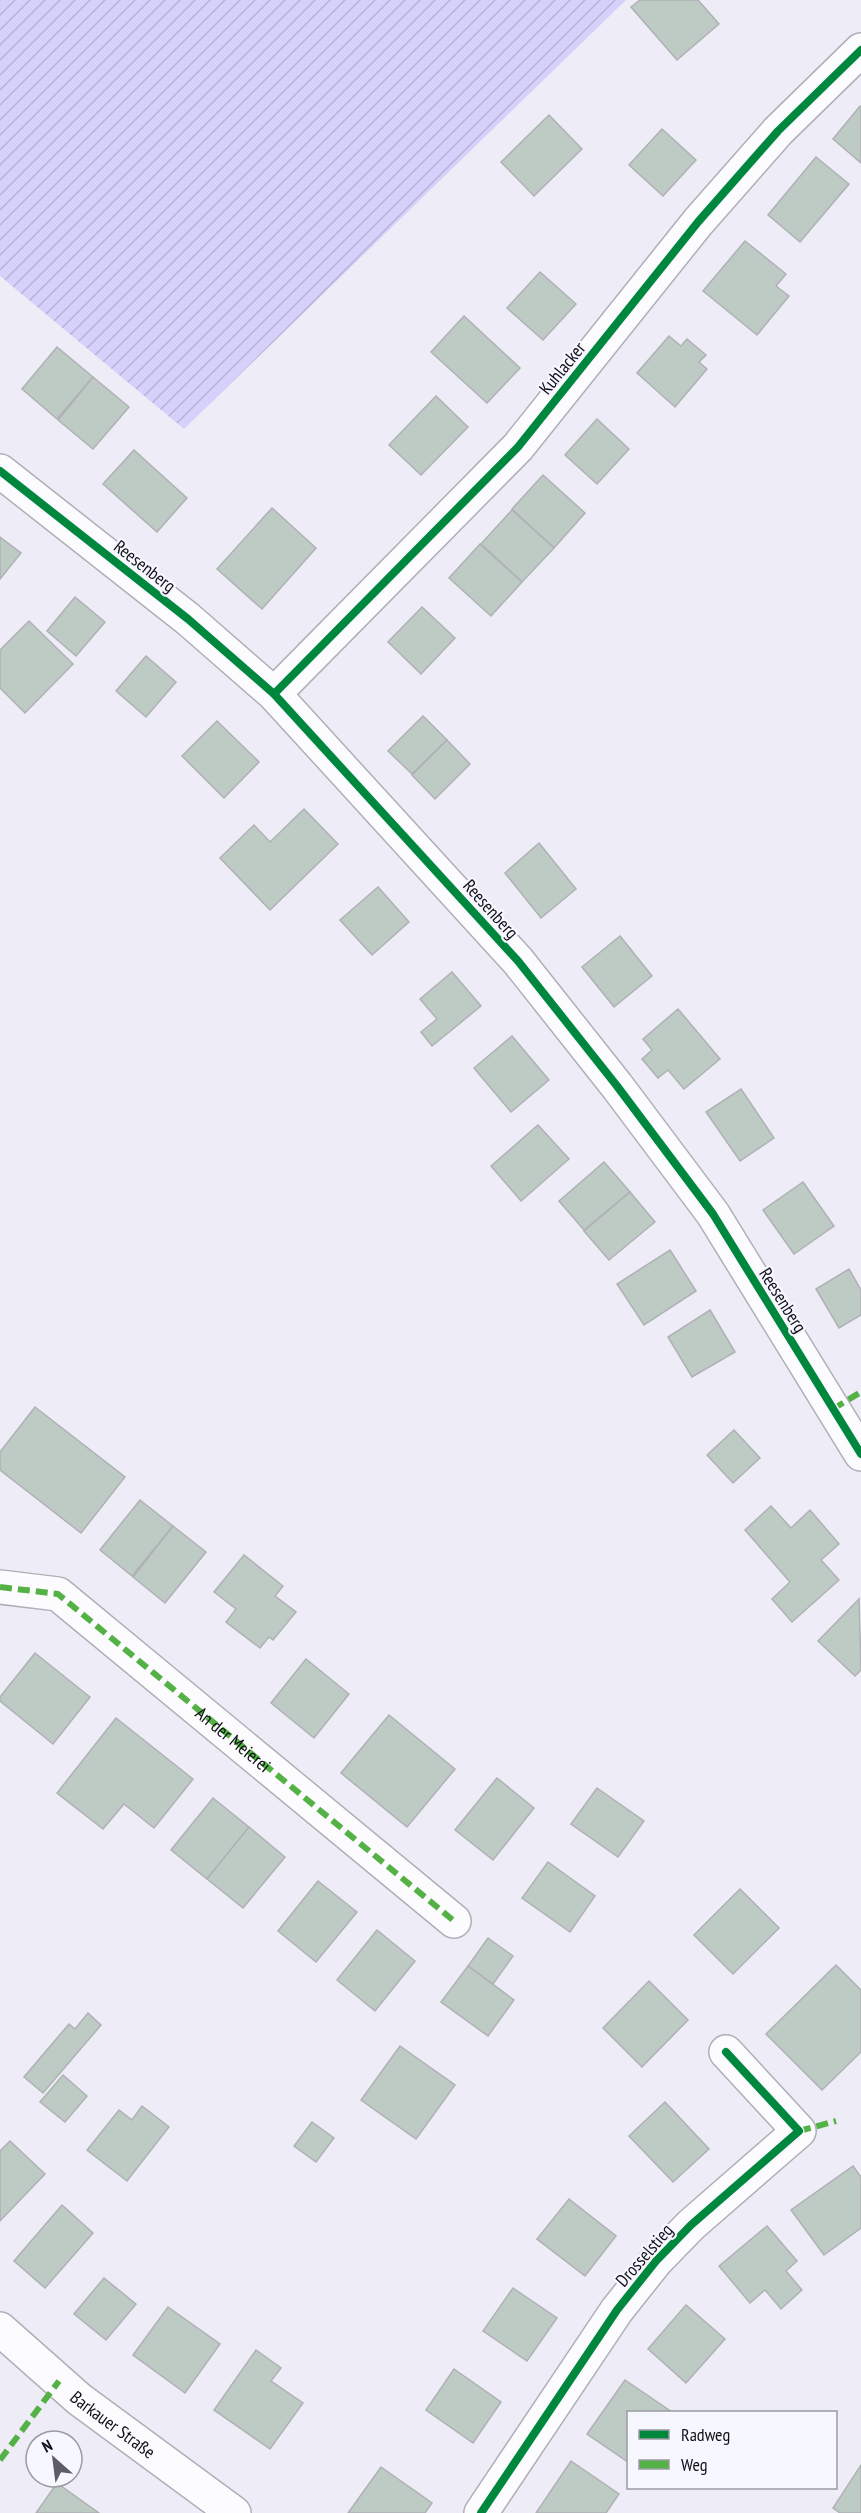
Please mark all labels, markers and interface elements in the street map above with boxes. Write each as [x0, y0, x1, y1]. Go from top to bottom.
street label: Kuhlacker [534, 337, 590, 399]
street label: Reesenberg [110, 535, 180, 597]
street label: Reesenberg [458, 875, 524, 943]
street label: Reesenberg [754, 1263, 812, 1337]
street label: An der Meierei [191, 1701, 276, 1777]
street label: Drosselstieg [610, 2219, 678, 2291]
street label: Barkauer Straße [66, 2385, 160, 2463]
legend [627, 2411, 837, 2489]
text: Radweg [681, 2423, 730, 2446]
north arrow [24, 2429, 84, 2489]
text: N [38, 2435, 55, 2457]
text: Weg [681, 2453, 708, 2476]

